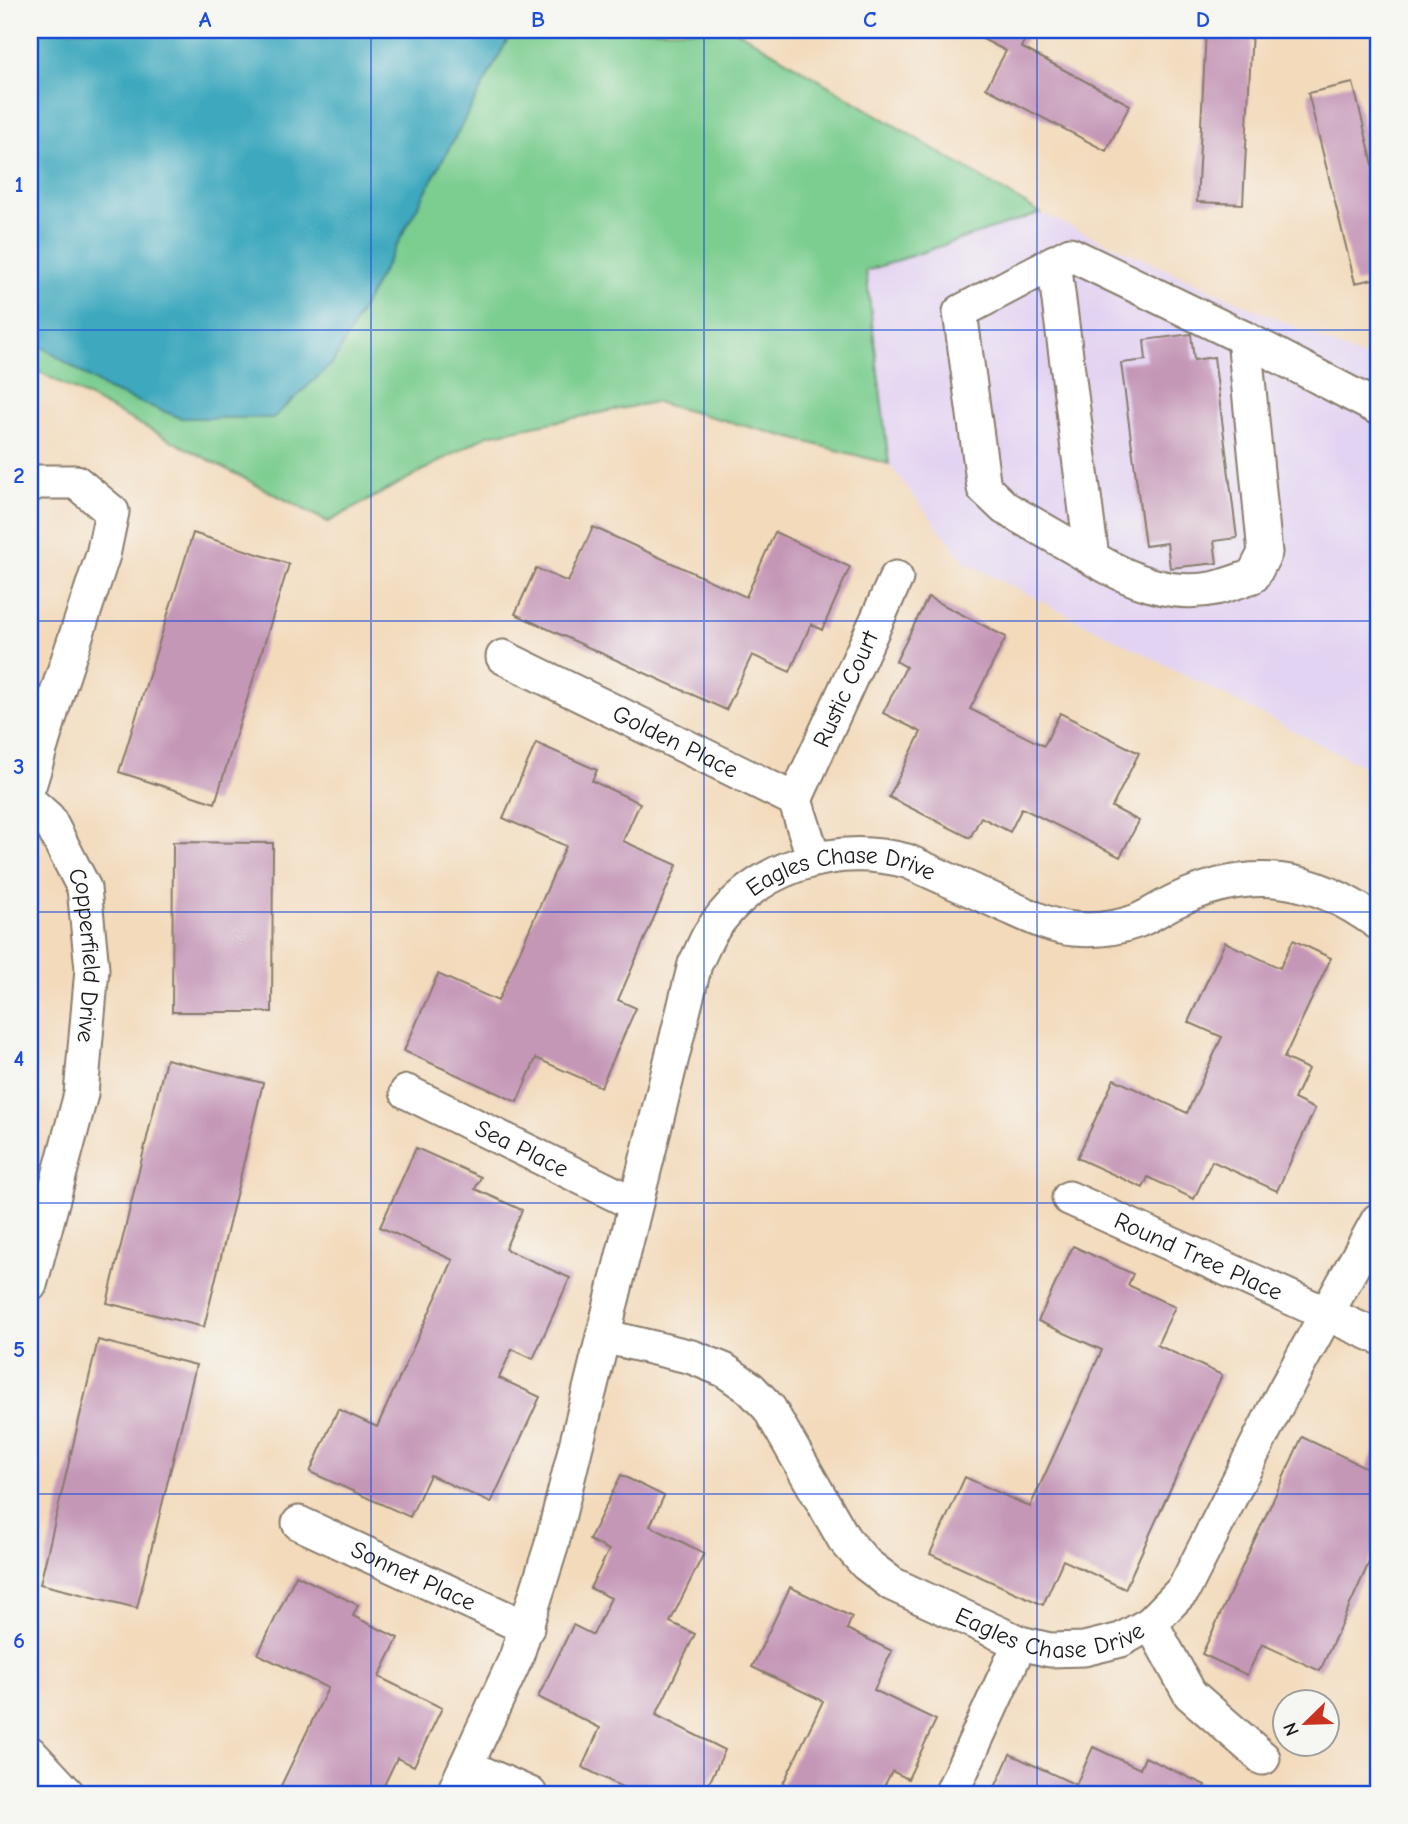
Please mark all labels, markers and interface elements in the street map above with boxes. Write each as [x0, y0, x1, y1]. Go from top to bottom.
text: A [199, 6, 212, 33]
text: B [531, 6, 545, 33]
text: C [863, 6, 877, 33]
text: D [1196, 6, 1210, 33]
text: 1 [14, 171, 24, 198]
text: 2 [13, 462, 25, 489]
street label: Rustic Court [807, 625, 885, 751]
street label: Golden Place [608, 699, 743, 784]
text: 3 [13, 753, 25, 780]
street label: Eagles Chase Drive [741, 841, 940, 902]
street label: Copperfield Drive [62, 863, 106, 1044]
text: 4 [14, 1045, 25, 1072]
street label: Sea Place [471, 1114, 573, 1183]
street label: Round Tree Place [1110, 1206, 1287, 1306]
text: 5 [13, 1336, 25, 1363]
street label: Sonnet Place [347, 1535, 480, 1616]
street label: Eagles Chase Drive [951, 1601, 1149, 1664]
text: 6 [13, 1627, 25, 1654]
north arrow [1272, 1688, 1342, 1758]
text: N [1279, 1719, 1304, 1739]

